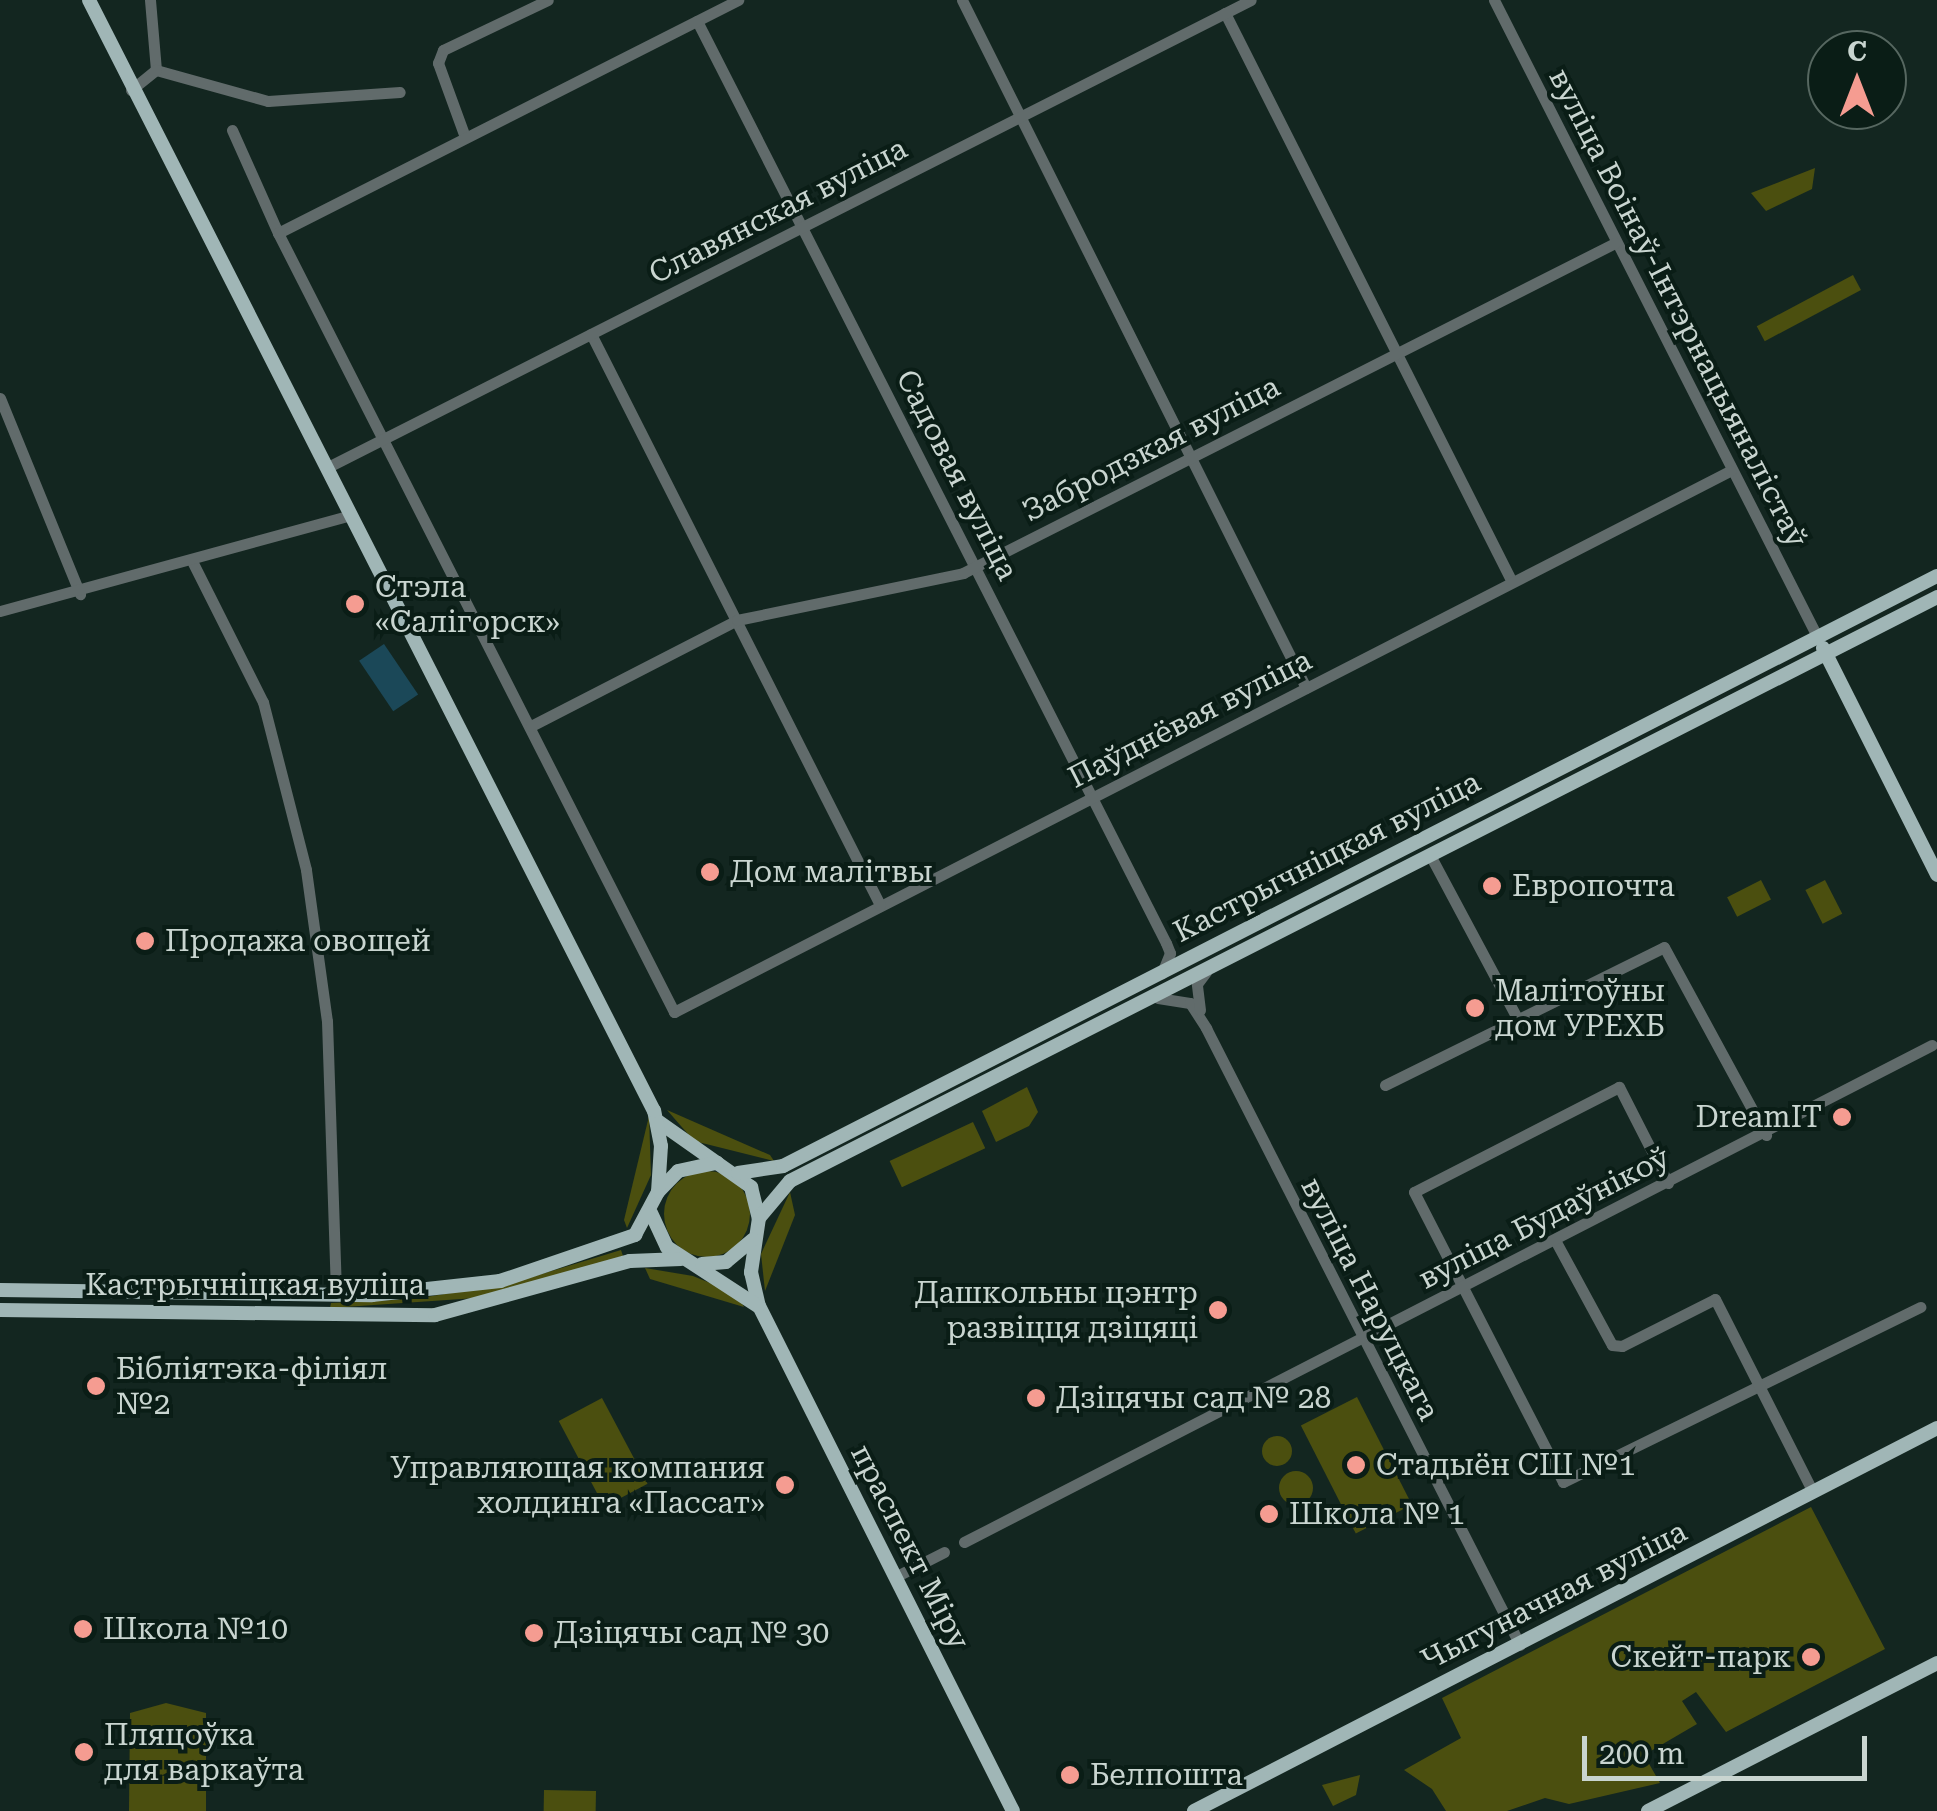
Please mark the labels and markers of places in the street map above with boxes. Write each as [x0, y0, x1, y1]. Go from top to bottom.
place label: Стэла «Салігорск» [375, 569, 560, 640]
marker: Стэла «Салігорск» [344, 593, 366, 615]
place label: Дом малітвы [730, 854, 933, 890]
marker: Дом малітвы [699, 861, 721, 883]
place label: Европочта [1512, 868, 1675, 904]
marker: Европочта [1481, 875, 1503, 897]
place label: Продажа овощей [165, 923, 431, 959]
marker: Продажа овощей [134, 930, 156, 952]
place label: Малітоўны дом УРЕХБ [1495, 973, 1665, 1044]
marker: Малітоўны дом УРЕХБ [1464, 997, 1486, 1019]
place label: DreamIT [1696, 1099, 1822, 1135]
marker: DreamIT [1831, 1106, 1853, 1128]
place label: Дашкольны цэнтр развіцця дзіцяці [915, 1275, 1198, 1346]
marker: Дашкольны цэнтр развіцця дзіцяці [1207, 1299, 1229, 1321]
place label: Бібліятэка-філіял №2 [116, 1351, 388, 1422]
marker: Бібліятэка-філіял №2 [85, 1375, 107, 1397]
place label: Дзіцячы сад № 28 [1056, 1380, 1331, 1416]
marker: Дзіцячы сад № 28 [1025, 1387, 1047, 1409]
place label: Стадыён СШ №1 [1376, 1447, 1636, 1483]
place label: Управляющая компания холдинга «Пассат» [390, 1450, 765, 1520]
marker: Стадыён СШ №1 [1345, 1454, 1367, 1476]
marker: Управляющая компания холдинга «Пассат» [774, 1474, 796, 1496]
place label: Школа № 1 [1289, 1496, 1465, 1532]
marker: Школа № 1 [1258, 1503, 1280, 1525]
place label: Школа №10 [103, 1611, 288, 1647]
place label: Дзіцячы сад № 30 [554, 1615, 829, 1651]
marker: Школа №10 [72, 1618, 94, 1640]
marker: Дзіцячы сад № 30 [523, 1622, 545, 1644]
place label: Скейт-парк [1611, 1639, 1791, 1675]
marker: Скейт-парк [1800, 1646, 1822, 1668]
place label: Пляцоўка для варкаўта [104, 1717, 304, 1788]
marker: Пляцоўка для варкаўта [73, 1741, 95, 1763]
place label: Белпошта [1090, 1757, 1243, 1793]
marker: Белпошта [1059, 1764, 1081, 1786]

